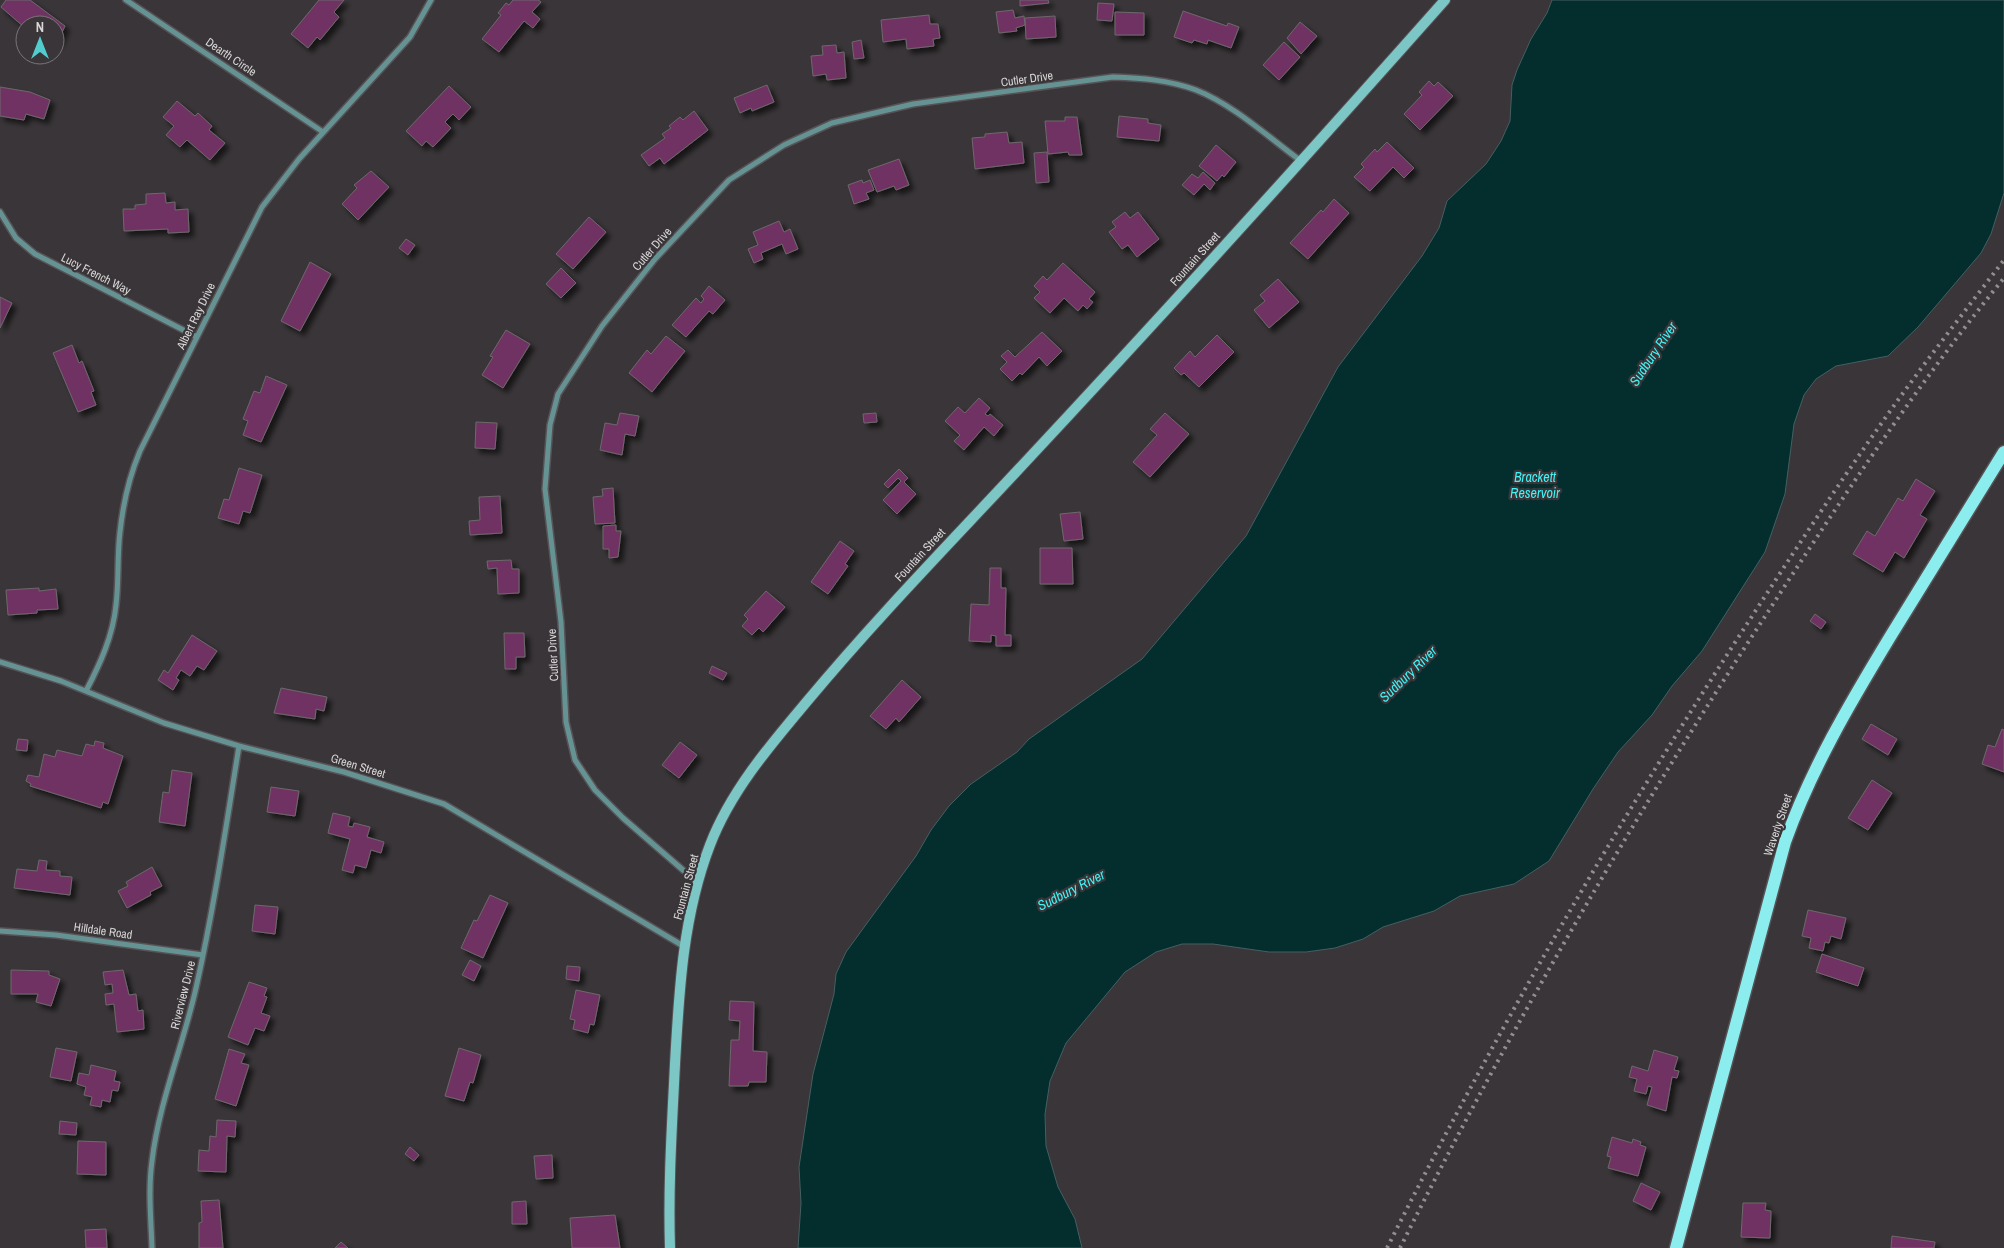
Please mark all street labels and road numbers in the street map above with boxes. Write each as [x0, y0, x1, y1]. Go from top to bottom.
street label: Dearth Circle [202, 34, 260, 80]
street label: Cutler Drive [1000, 67, 1054, 91]
street label: Cutler Drive [629, 224, 675, 274]
street label: Fountain Street [1167, 228, 1224, 289]
street label: Lucy French Way [58, 250, 134, 298]
street label: Albert Ray Drive [173, 280, 219, 353]
street label: Fountain Street [891, 525, 949, 585]
street label: Cutler Drive [544, 628, 562, 682]
street label: Green Street [329, 750, 388, 782]
street label: Waverly Street [1760, 792, 1796, 858]
street label: Fountain Street [670, 852, 703, 922]
street label: Hilldale Road [73, 919, 133, 943]
street label: Riverview Drive [167, 959, 199, 1031]

